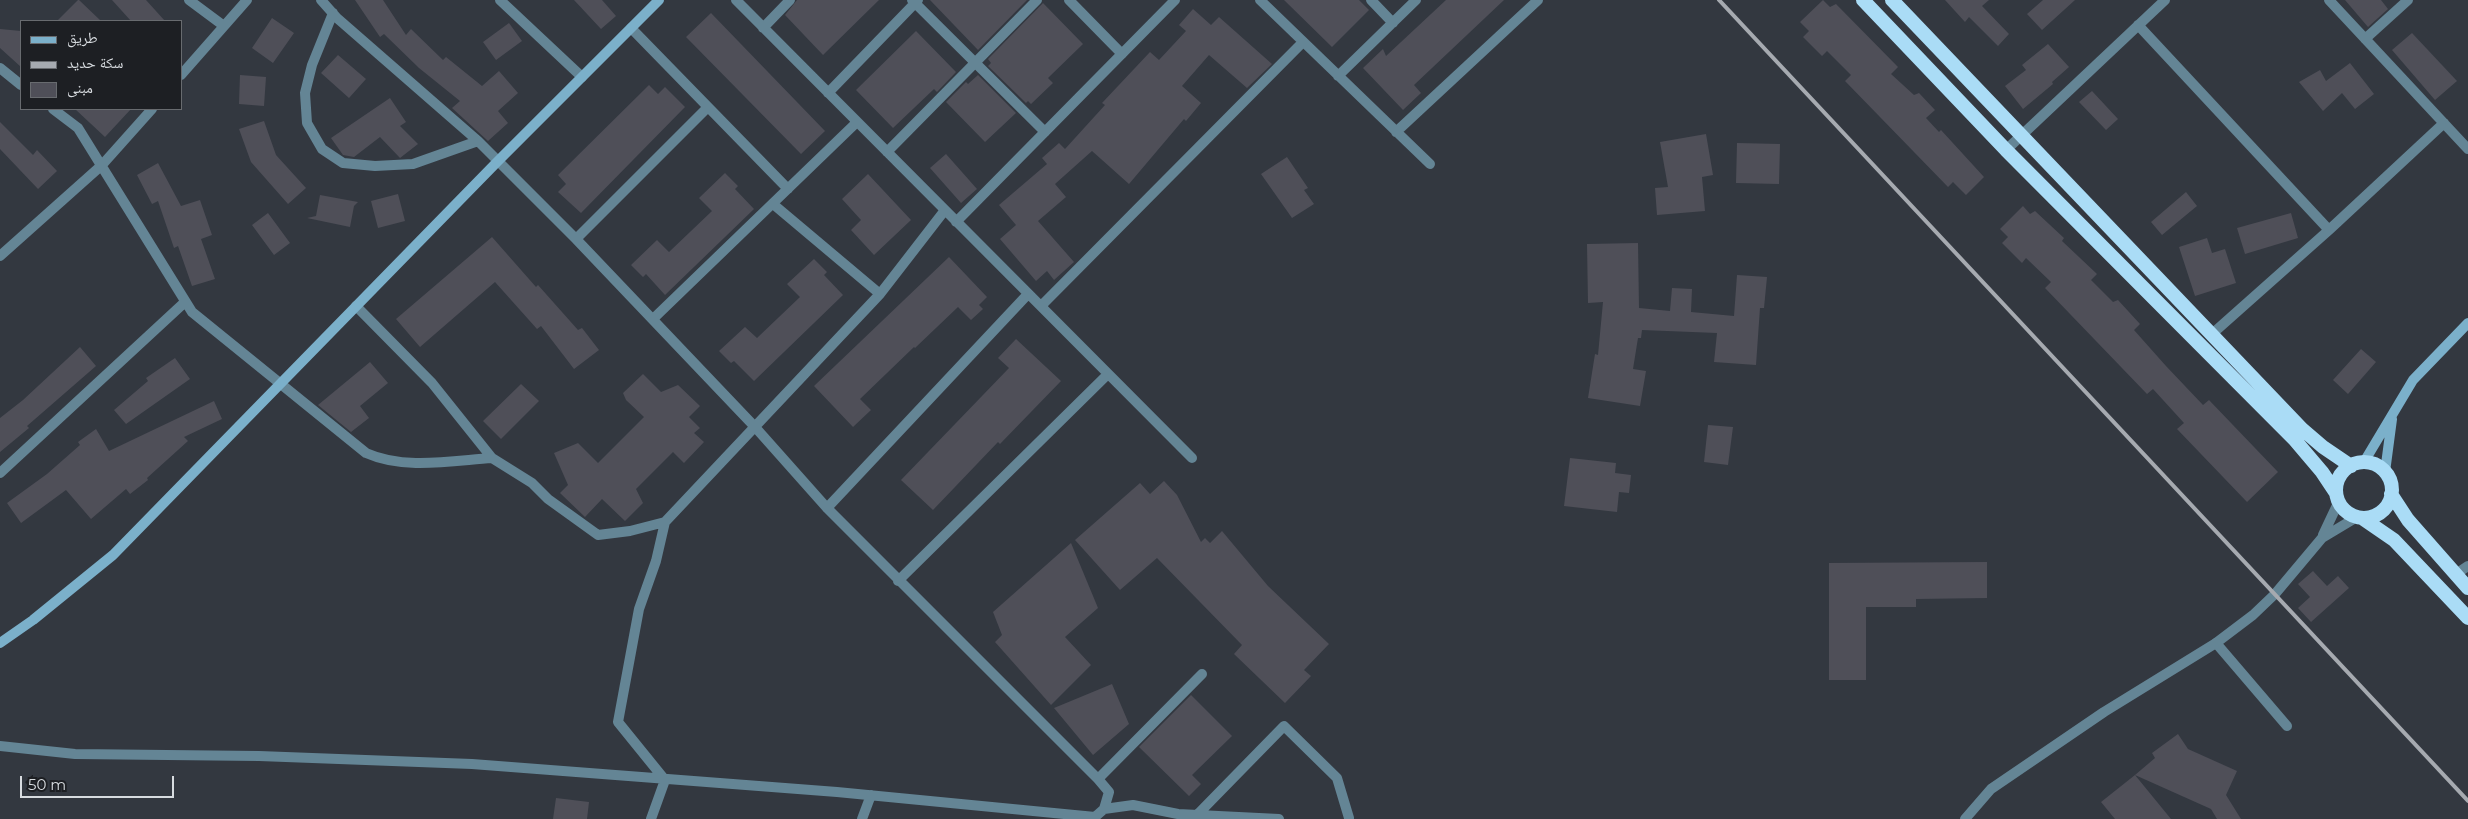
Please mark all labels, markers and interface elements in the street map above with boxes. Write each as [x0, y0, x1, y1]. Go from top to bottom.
legend [20, 20, 182, 110]
text: طريق [67, 28, 98, 47]
text: سكة حديد [67, 53, 123, 72]
text: مبنى [67, 78, 93, 97]
scale bar [22, 766, 176, 798]
text: 50 m [28, 775, 66, 794]

